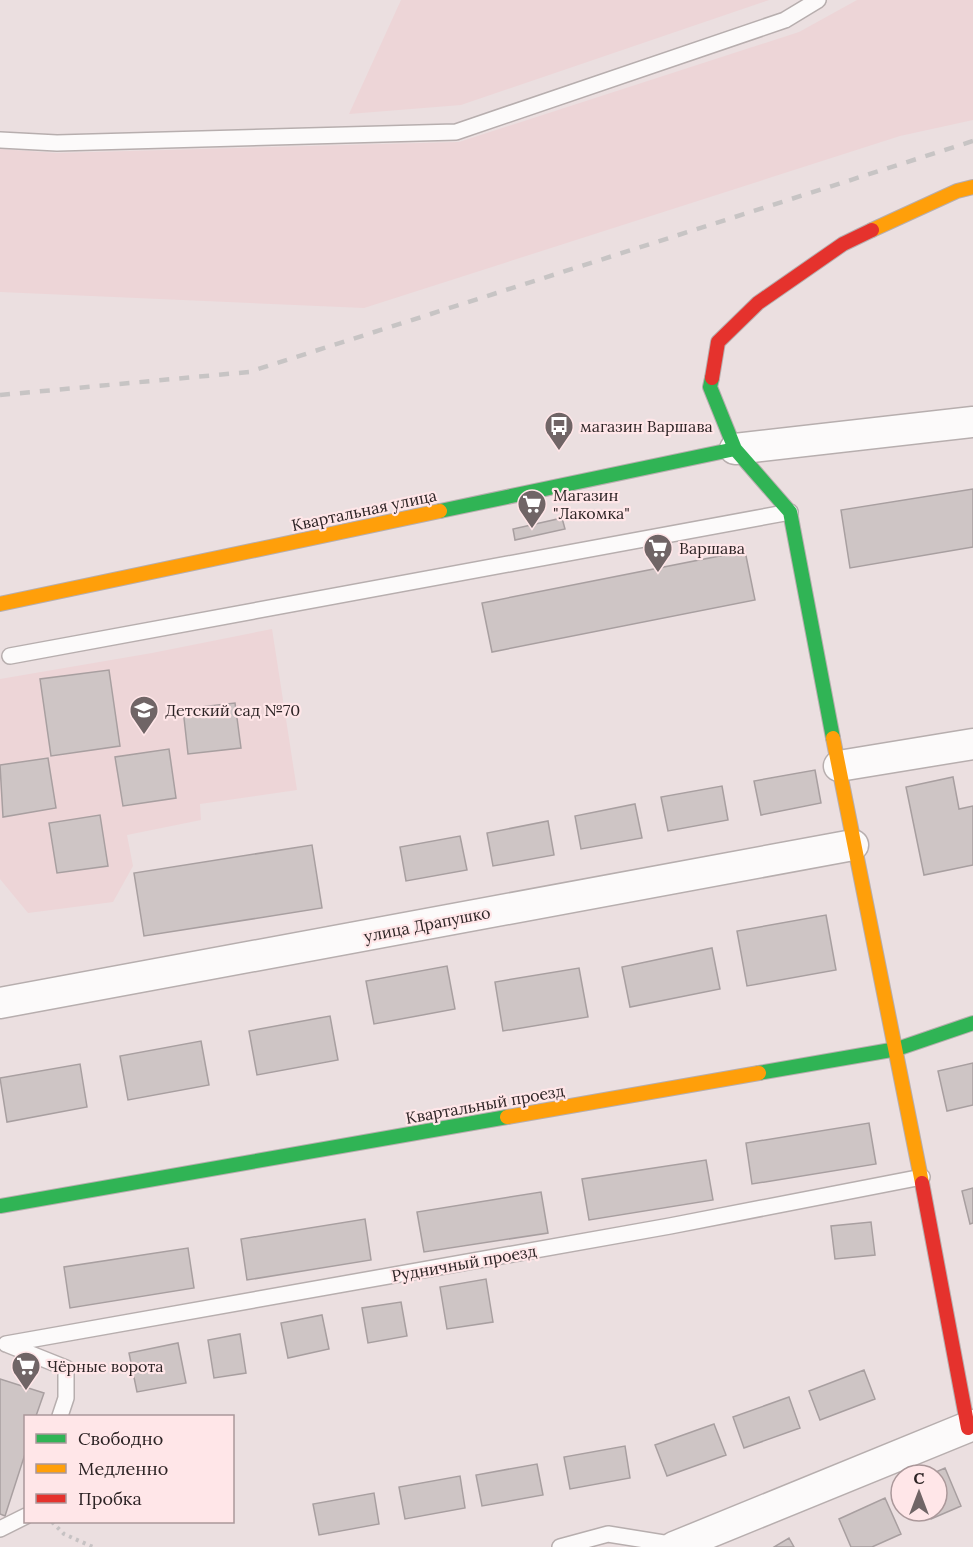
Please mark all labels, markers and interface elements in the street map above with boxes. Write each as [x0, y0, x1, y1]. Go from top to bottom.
bus stop icon: магазин Варшава [543, 410, 575, 452]
place label: магазин Варшава [580, 416, 713, 436]
street label: Квартальная улица [290, 485, 438, 535]
place label: Магазин "Лакомка" [553, 485, 630, 523]
supermarket icon: Магазин "Лакомка" [516, 488, 548, 530]
supermarket icon: Варшава [642, 532, 674, 574]
place label: Варшава [679, 538, 745, 558]
school or university icon: Детский сад №70 [128, 694, 160, 736]
place label: Детский сад №70 [165, 700, 300, 720]
street label: улица Драпушко [362, 902, 492, 946]
street label: Квартальный проезд [404, 1080, 567, 1128]
street label: Рудничный проезд [390, 1240, 539, 1286]
supermarket icon: Чёрные ворота [10, 1350, 42, 1392]
place label: Чёрные ворота [47, 1356, 164, 1376]
legend [24, 1415, 234, 1523]
text: Свободно [78, 1427, 163, 1450]
text: Медленно [78, 1457, 168, 1480]
north arrow [889, 1463, 949, 1523]
text: С [913, 1468, 925, 1488]
text: Пробка [78, 1487, 142, 1510]

